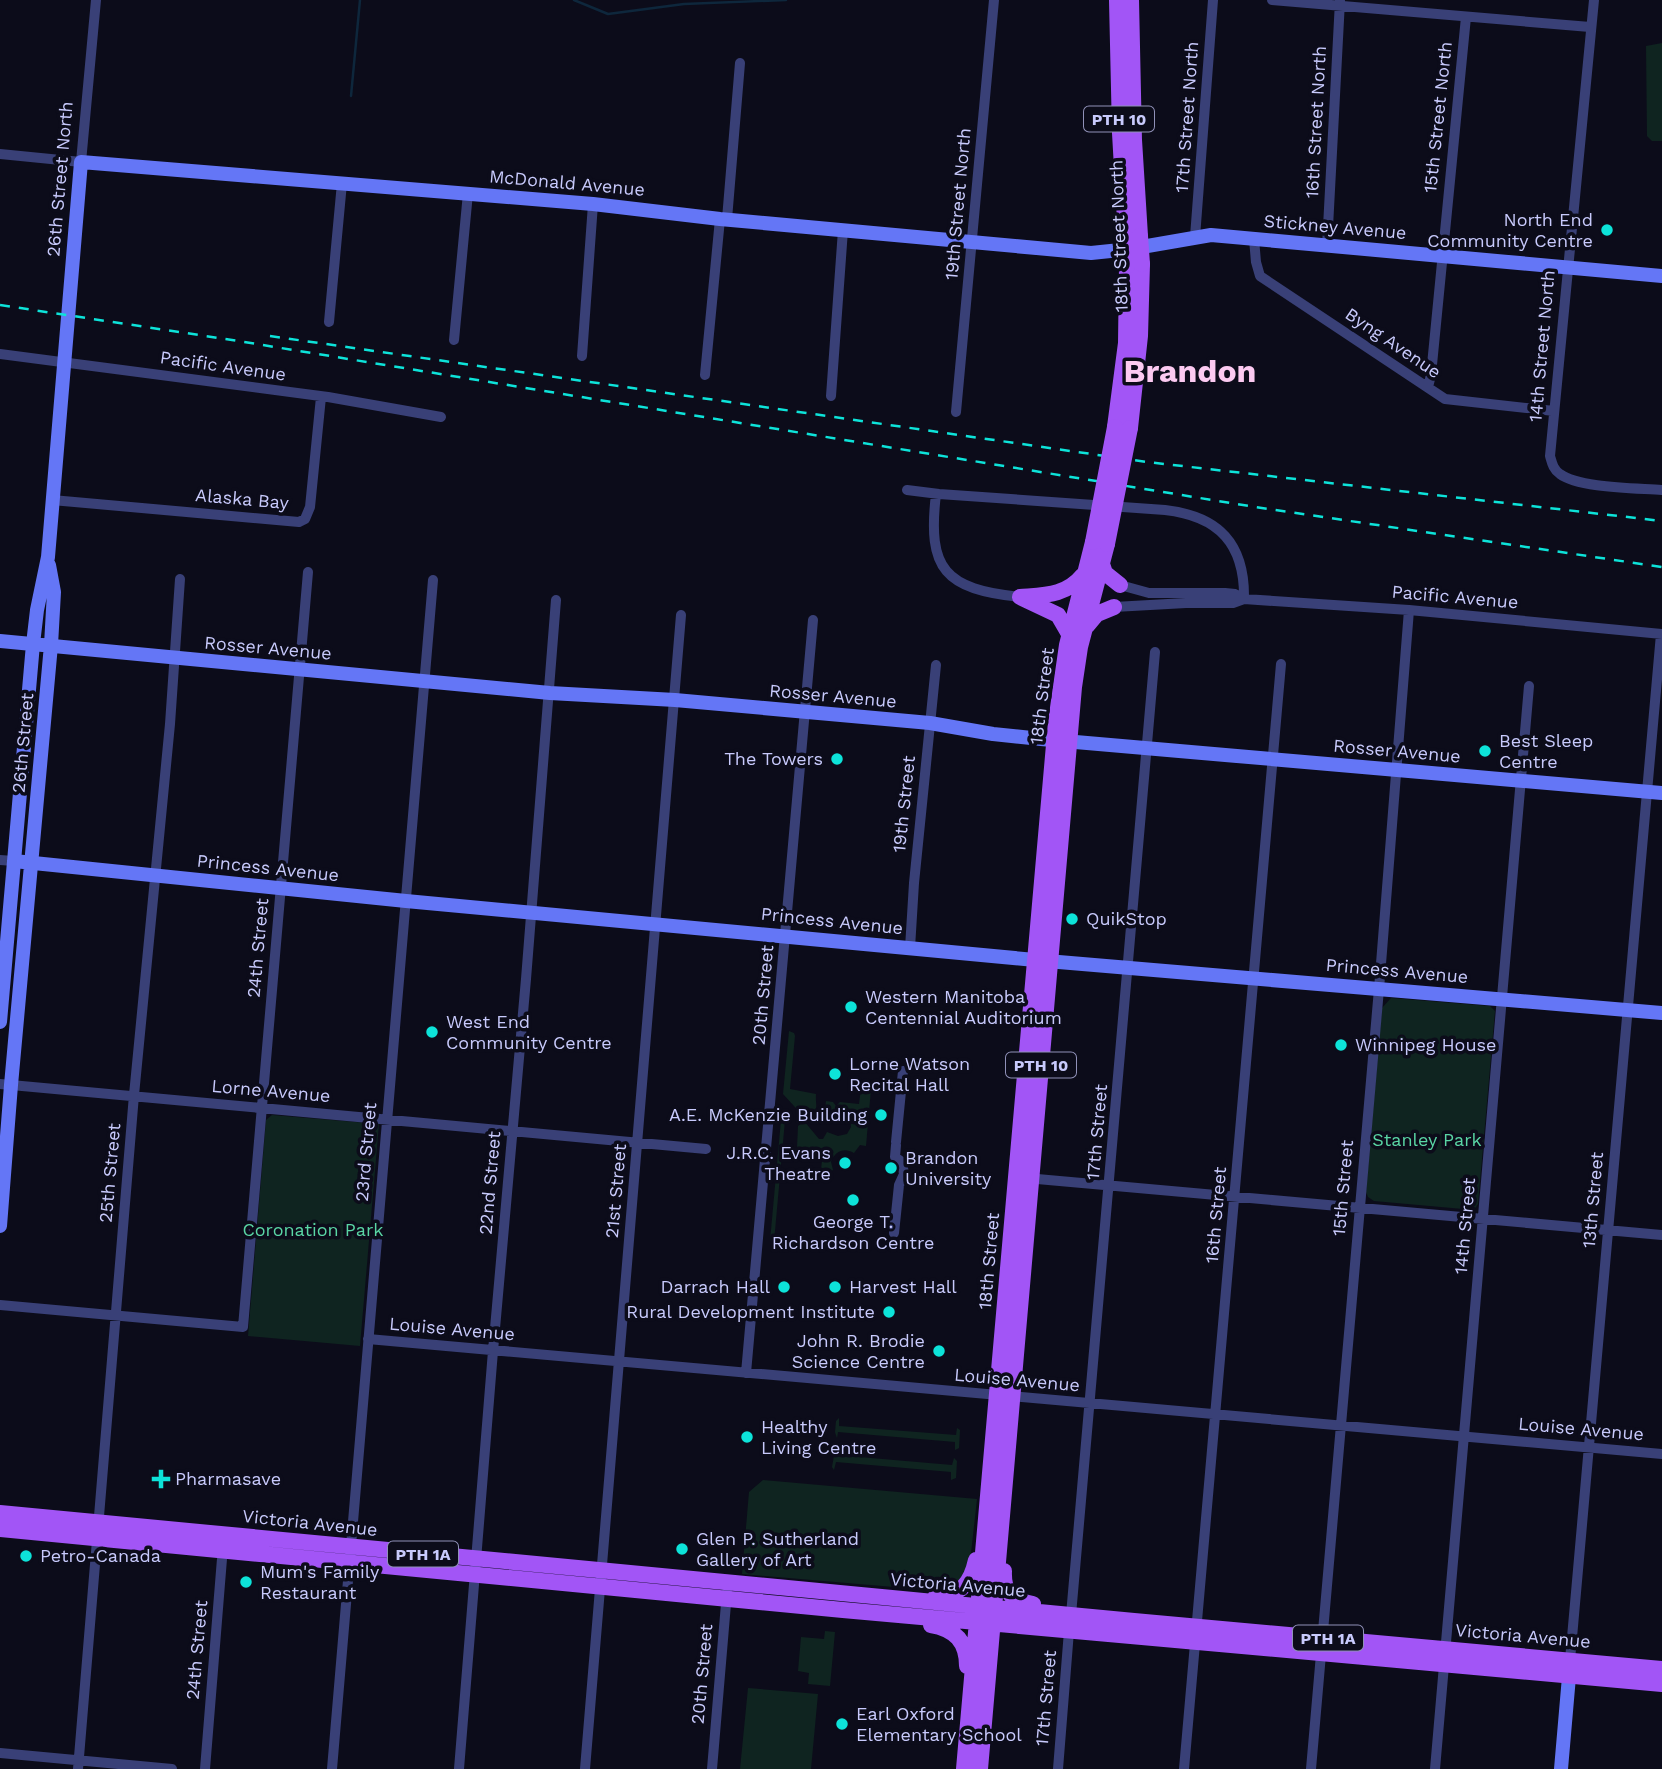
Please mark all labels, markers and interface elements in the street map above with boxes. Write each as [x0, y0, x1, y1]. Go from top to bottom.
street label: 15th Street North [1419, 40, 1456, 194]
street label: 17th Street North [1171, 41, 1202, 193]
street label: 16th Street North [1301, 45, 1330, 199]
street label: 26th Street North [42, 100, 77, 258]
road number: PTH 10 [1084, 106, 1154, 132]
street label: 19th Street North [940, 127, 975, 281]
street label: 18th Street North [1105, 159, 1132, 313]
street label: McDonald Avenue [488, 165, 646, 200]
place label: North End Community Centre [1427, 209, 1593, 251]
street label: Stickney Avenue [1263, 210, 1407, 243]
marker: North End Community Centre [1599, 222, 1615, 238]
street label: 14th Street North [1524, 269, 1559, 423]
street label: Byng Avenue [1341, 303, 1445, 382]
street label: Pacific Avenue [159, 346, 287, 385]
district label: Brandon [1124, 352, 1256, 390]
street label: Alaska Bay [194, 484, 290, 513]
street label: Pacific Avenue [1391, 581, 1519, 612]
street label: Rosser Avenue [203, 631, 333, 664]
street label: 18th Street [1025, 646, 1058, 745]
street label: Rosser Avenue [768, 679, 898, 712]
street label: 26th Street [8, 692, 37, 794]
place label: Best Sleep Centre [1499, 730, 1593, 772]
street label: Rosser Avenue [1332, 734, 1462, 767]
marker: Best Sleep Centre [1477, 743, 1493, 759]
place label: The Towers [724, 748, 823, 769]
marker: The Towers [829, 751, 845, 767]
street label: 19th Street [888, 754, 919, 853]
street label: Princess Avenue [196, 850, 340, 885]
street label: 24th Street [243, 897, 272, 999]
street label: Princess Avenue [760, 903, 904, 938]
place label: QuikStop [1086, 908, 1167, 929]
marker: QuikStop [1064, 911, 1080, 927]
street label: 20th Street [748, 943, 777, 1046]
street label: Princess Avenue [1325, 954, 1469, 987]
place label: Western Manitoba Centennial Auditorium [865, 986, 1062, 1028]
marker: Western Manitoba Centennial Auditorium [843, 999, 859, 1015]
place label: West End Community Centre [446, 1011, 612, 1053]
marker: West End Community Centre [424, 1024, 440, 1040]
place label: Winnipeg House [1355, 1034, 1496, 1055]
marker: Winnipeg House [1333, 1037, 1349, 1053]
road number: PTH 10 [1006, 1052, 1076, 1078]
place label: Lorne Watson Recital Hall [849, 1053, 970, 1095]
marker: Lorne Watson Recital Hall [827, 1066, 843, 1082]
street label: Lorne Avenue [211, 1075, 331, 1106]
street label: 17th Street [1082, 1083, 1111, 1181]
street label: 23rd Street [351, 1101, 380, 1203]
place label: A.E. McKenzie Building [669, 1104, 867, 1125]
marker: A.E. McKenzie Building [873, 1107, 889, 1123]
street label: 25th Street [95, 1122, 124, 1224]
park label: Stanley Park [1372, 1129, 1482, 1150]
street label: 22nd Street [475, 1130, 505, 1236]
street label: 15th Street [1328, 1139, 1357, 1237]
street label: 21st Street [601, 1142, 630, 1239]
place label: J.R.C. Evans Theatre [726, 1142, 831, 1184]
place label: Brandon University [905, 1147, 992, 1189]
street label: 13th Street [1578, 1151, 1607, 1249]
marker: J.R.C. Evans Theatre [837, 1155, 853, 1171]
marker: Brandon University [883, 1160, 899, 1176]
street label: 16th Street [1201, 1165, 1230, 1264]
street label: 14th Street [1450, 1176, 1479, 1275]
marker: George T. Richardson Centre [845, 1192, 861, 1208]
place label: George T. Richardson Centre [772, 1211, 934, 1253]
street label: 18th Street [974, 1211, 1003, 1310]
park label: Coronation Park [242, 1219, 384, 1240]
place label: Darrach Hall [661, 1276, 770, 1297]
place label: Harvest Hall [849, 1276, 957, 1297]
marker: Darrach Hall [776, 1279, 792, 1295]
marker: Harvest Hall [827, 1279, 843, 1295]
place label: Rural Development Institute [626, 1301, 875, 1322]
marker: Rural Development Institute [881, 1304, 897, 1320]
street label: Louise Avenue [388, 1313, 516, 1344]
place label: John R. Brodie Science Centre [792, 1330, 925, 1372]
marker: John R. Brodie Science Centre [931, 1343, 947, 1359]
street label: Louise Avenue [953, 1364, 1081, 1395]
street label: Louise Avenue [1517, 1413, 1645, 1444]
place label: Healthy Living Centre [761, 1416, 876, 1458]
marker: Healthy Living Centre [739, 1429, 755, 1445]
place label: Pharmasave [175, 1468, 281, 1489]
marker: Pharmasave [153, 1471, 169, 1487]
street label: Victoria Avenue [241, 1505, 379, 1540]
place label: Glen P. Sutherland Gallery of Art [696, 1528, 859, 1570]
marker: Glen P. Sutherland Gallery of Art [674, 1541, 690, 1557]
road number: PTH 1A [388, 1542, 458, 1566]
place label: Petro-Canada [40, 1545, 161, 1566]
marker: Petro-Canada [18, 1548, 34, 1564]
place label: Mum's Family Restaurant [260, 1561, 380, 1603]
street label: Victoria Avenue [889, 1568, 1027, 1601]
marker: Mum's Family Restaurant [238, 1574, 254, 1590]
street label: 24th Street [182, 1599, 211, 1701]
street label: Victoria Avenue [1454, 1619, 1592, 1652]
street label: 20th Street [687, 1622, 716, 1725]
road number: PTH 1A [1293, 1626, 1363, 1650]
street label: 17th Street [1031, 1649, 1060, 1747]
place label: Earl Oxford Elementary School [856, 1703, 1022, 1745]
marker: Earl Oxford Elementary School [834, 1716, 850, 1732]

